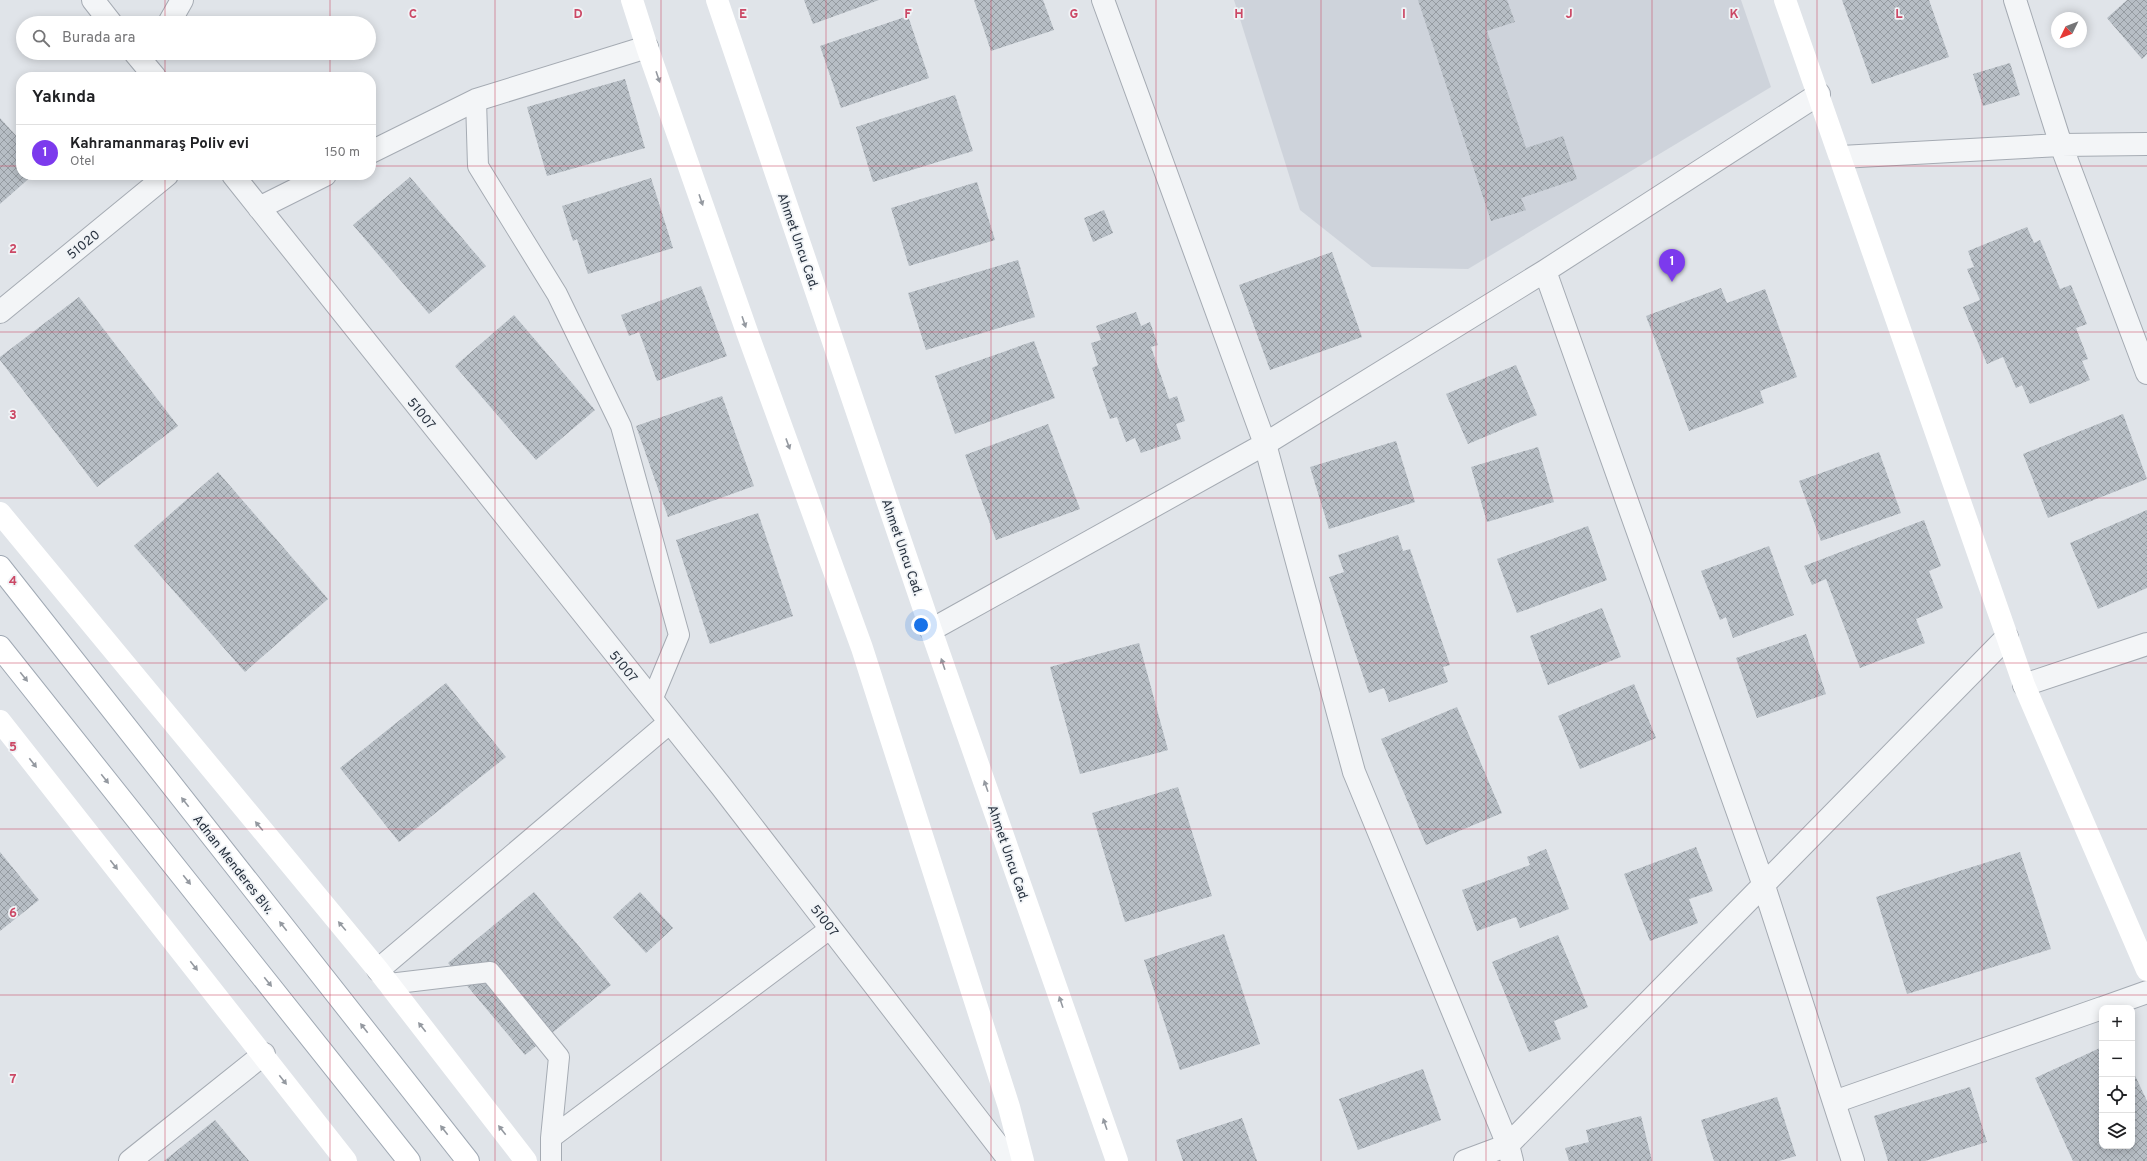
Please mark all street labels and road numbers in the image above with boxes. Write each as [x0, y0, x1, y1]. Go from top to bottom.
street label: Ahmet Uncu Cad. [773, 191, 821, 292]
street label: 51020 [65, 228, 104, 264]
street label: 51007 [403, 395, 438, 433]
street label: Ahmet Uncu Cad. [877, 497, 925, 598]
street label: 51007 [605, 648, 640, 686]
street label: Ahmet Uncu Cad. [983, 803, 1031, 904]
street label: Adnan Menderes Blv. [189, 812, 276, 918]
street label: 51007 [806, 902, 841, 940]

